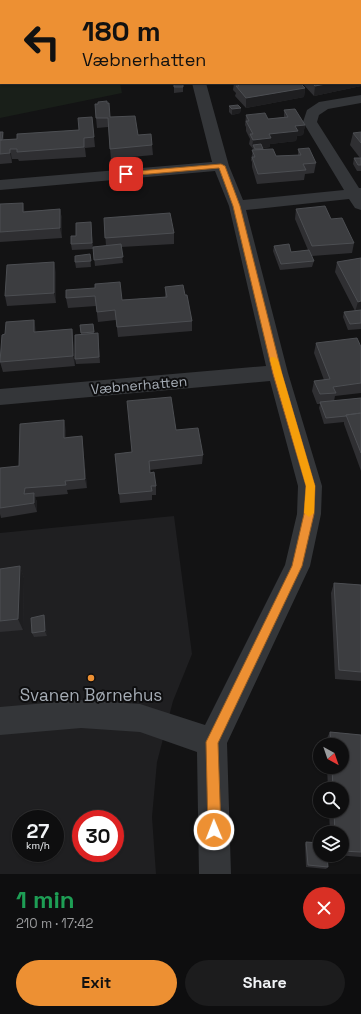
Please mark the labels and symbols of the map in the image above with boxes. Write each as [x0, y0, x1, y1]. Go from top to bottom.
pin [109, 157, 143, 191]
street label: Væbnerhatten [90, 372, 188, 398]
marker: Svanen Børnehus [86, 673, 96, 683]
place label: Svanen Børnehus [20, 684, 162, 706]
north arrow [313, 738, 349, 774]
position arrow [193, 809, 235, 851]
speed limit sign: 30 [72, 810, 124, 862]

